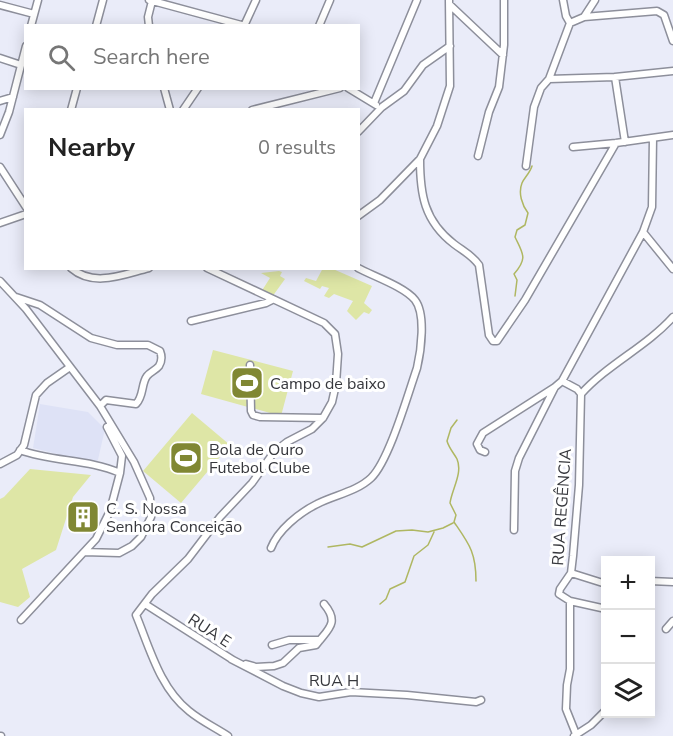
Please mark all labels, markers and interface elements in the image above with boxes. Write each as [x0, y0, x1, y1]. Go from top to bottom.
search box [24, 24, 360, 90]
icon: search [45, 41, 78, 74]
text: Search here [93, 42, 210, 72]
text: Nearby [48, 130, 135, 165]
text: 0 results [258, 134, 336, 161]
sports icon: Campo de baixo [229, 365, 265, 401]
place label: Campo de baixo [270, 373, 386, 395]
place label: Bola de Ouro Futebol Clube [209, 439, 310, 479]
sports icon: Bola de Ouro Futebol Clube [168, 440, 204, 476]
street label: RUA REGÊNCIA [547, 447, 577, 566]
place label: C. S. Nossa Senhora Conceição [106, 498, 242, 538]
building icon: C. S. Nossa Senhora Conceição [65, 499, 101, 535]
map controls [601, 556, 655, 718]
button: + [601, 556, 655, 610]
street label: RUA E [184, 609, 235, 653]
button: − [601, 610, 655, 664]
button: layers [601, 664, 655, 718]
street label: RUA H [309, 670, 359, 692]

